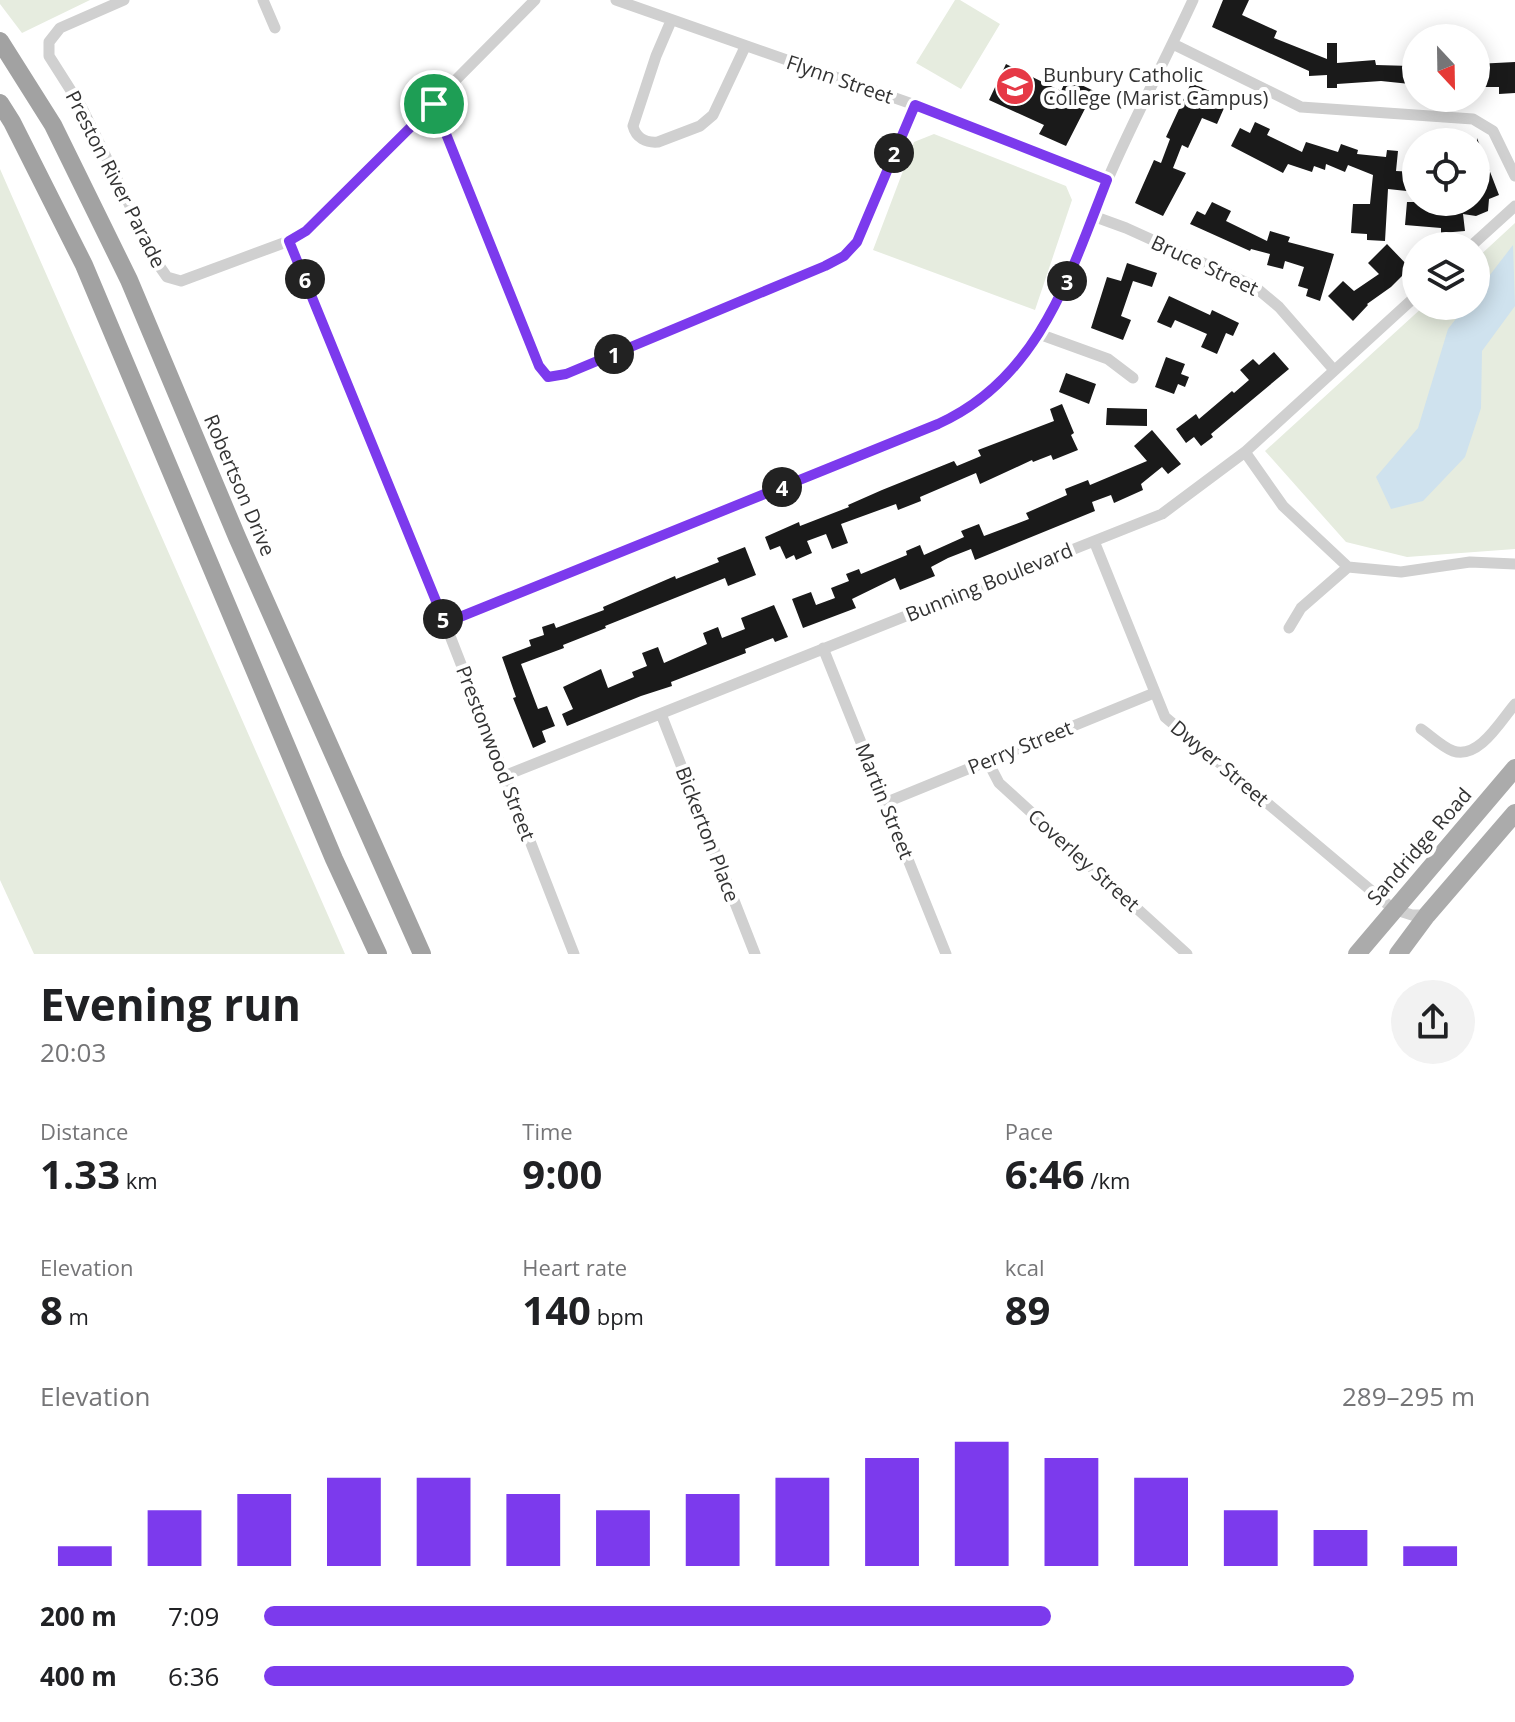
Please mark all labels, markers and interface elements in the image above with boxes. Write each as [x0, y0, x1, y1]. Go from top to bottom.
north arrow [1402, 24, 1490, 112]
map controls [1402, 24, 1490, 320]
street label: Flynn Street [783, 48, 897, 110]
place label: Bunbury Catholic College (Marist Campus) [1043, 61, 1269, 111]
school or university icon: Bunbury Catholic College (Marist Campus) [994, 65, 1036, 107]
pin [400, 70, 468, 138]
icon: arrive [412, 82, 456, 126]
street label: Preston River Parade [60, 86, 172, 272]
button: locate [1402, 128, 1490, 216]
pin: 2 [874, 133, 914, 173]
text: 2 [888, 138, 900, 168]
street label: Bruce Street [1147, 228, 1263, 302]
button: layers [1402, 232, 1490, 320]
pin: 6 [285, 259, 325, 299]
pin: 3 [1047, 261, 1087, 301]
text: 6 [299, 264, 311, 294]
text: 3 [1061, 266, 1073, 296]
pin: 1 [594, 334, 634, 374]
text: 1 [608, 339, 620, 369]
street label: Robertson Drive [198, 410, 282, 560]
pin: 4 [762, 467, 802, 507]
text: 4 [776, 472, 788, 502]
street label: Bunning Boulevard [901, 536, 1077, 628]
pin: 5 [423, 599, 463, 639]
text: 5 [437, 604, 449, 634]
street label: Prestonwood Street [450, 662, 542, 844]
street label: Perry Street [964, 714, 1076, 780]
street label: Dwyer Street [1165, 714, 1275, 812]
street label: Martin Street [849, 739, 921, 863]
street label: Bickerton Place [670, 762, 746, 906]
street label: Sandridge Road [1361, 782, 1477, 910]
street label: Coverley Street [1022, 803, 1146, 917]
text: Evening run [40, 974, 301, 1034]
button: share [1391, 980, 1475, 1064]
text: 20:03 [40, 1034, 106, 1070]
text: Distance [40, 1116, 128, 1146]
text: Time [522, 1116, 573, 1146]
text: Pace [1005, 1116, 1053, 1146]
text: 1.33 [40, 1146, 120, 1201]
text: 9:00 [522, 1146, 602, 1201]
text: 6:46 [1005, 1146, 1085, 1201]
text: km [120, 1165, 158, 1195]
text: /km [1085, 1165, 1130, 1195]
text: Elevation [40, 1252, 133, 1282]
text: Heart rate [522, 1252, 627, 1282]
text: kcal [1005, 1252, 1045, 1282]
text: 8 [40, 1282, 63, 1337]
text: 140 [522, 1282, 591, 1337]
text: 89 [1005, 1282, 1050, 1337]
text: m [63, 1301, 89, 1331]
text: bpm [591, 1301, 644, 1331]
text: Elevation [40, 1378, 150, 1414]
text: 289–295 m [1342, 1378, 1475, 1414]
text: 200 m [40, 1598, 117, 1634]
text: 7:09 [168, 1598, 219, 1634]
text: 400 m [40, 1658, 117, 1694]
text: 6:36 [168, 1658, 219, 1694]

